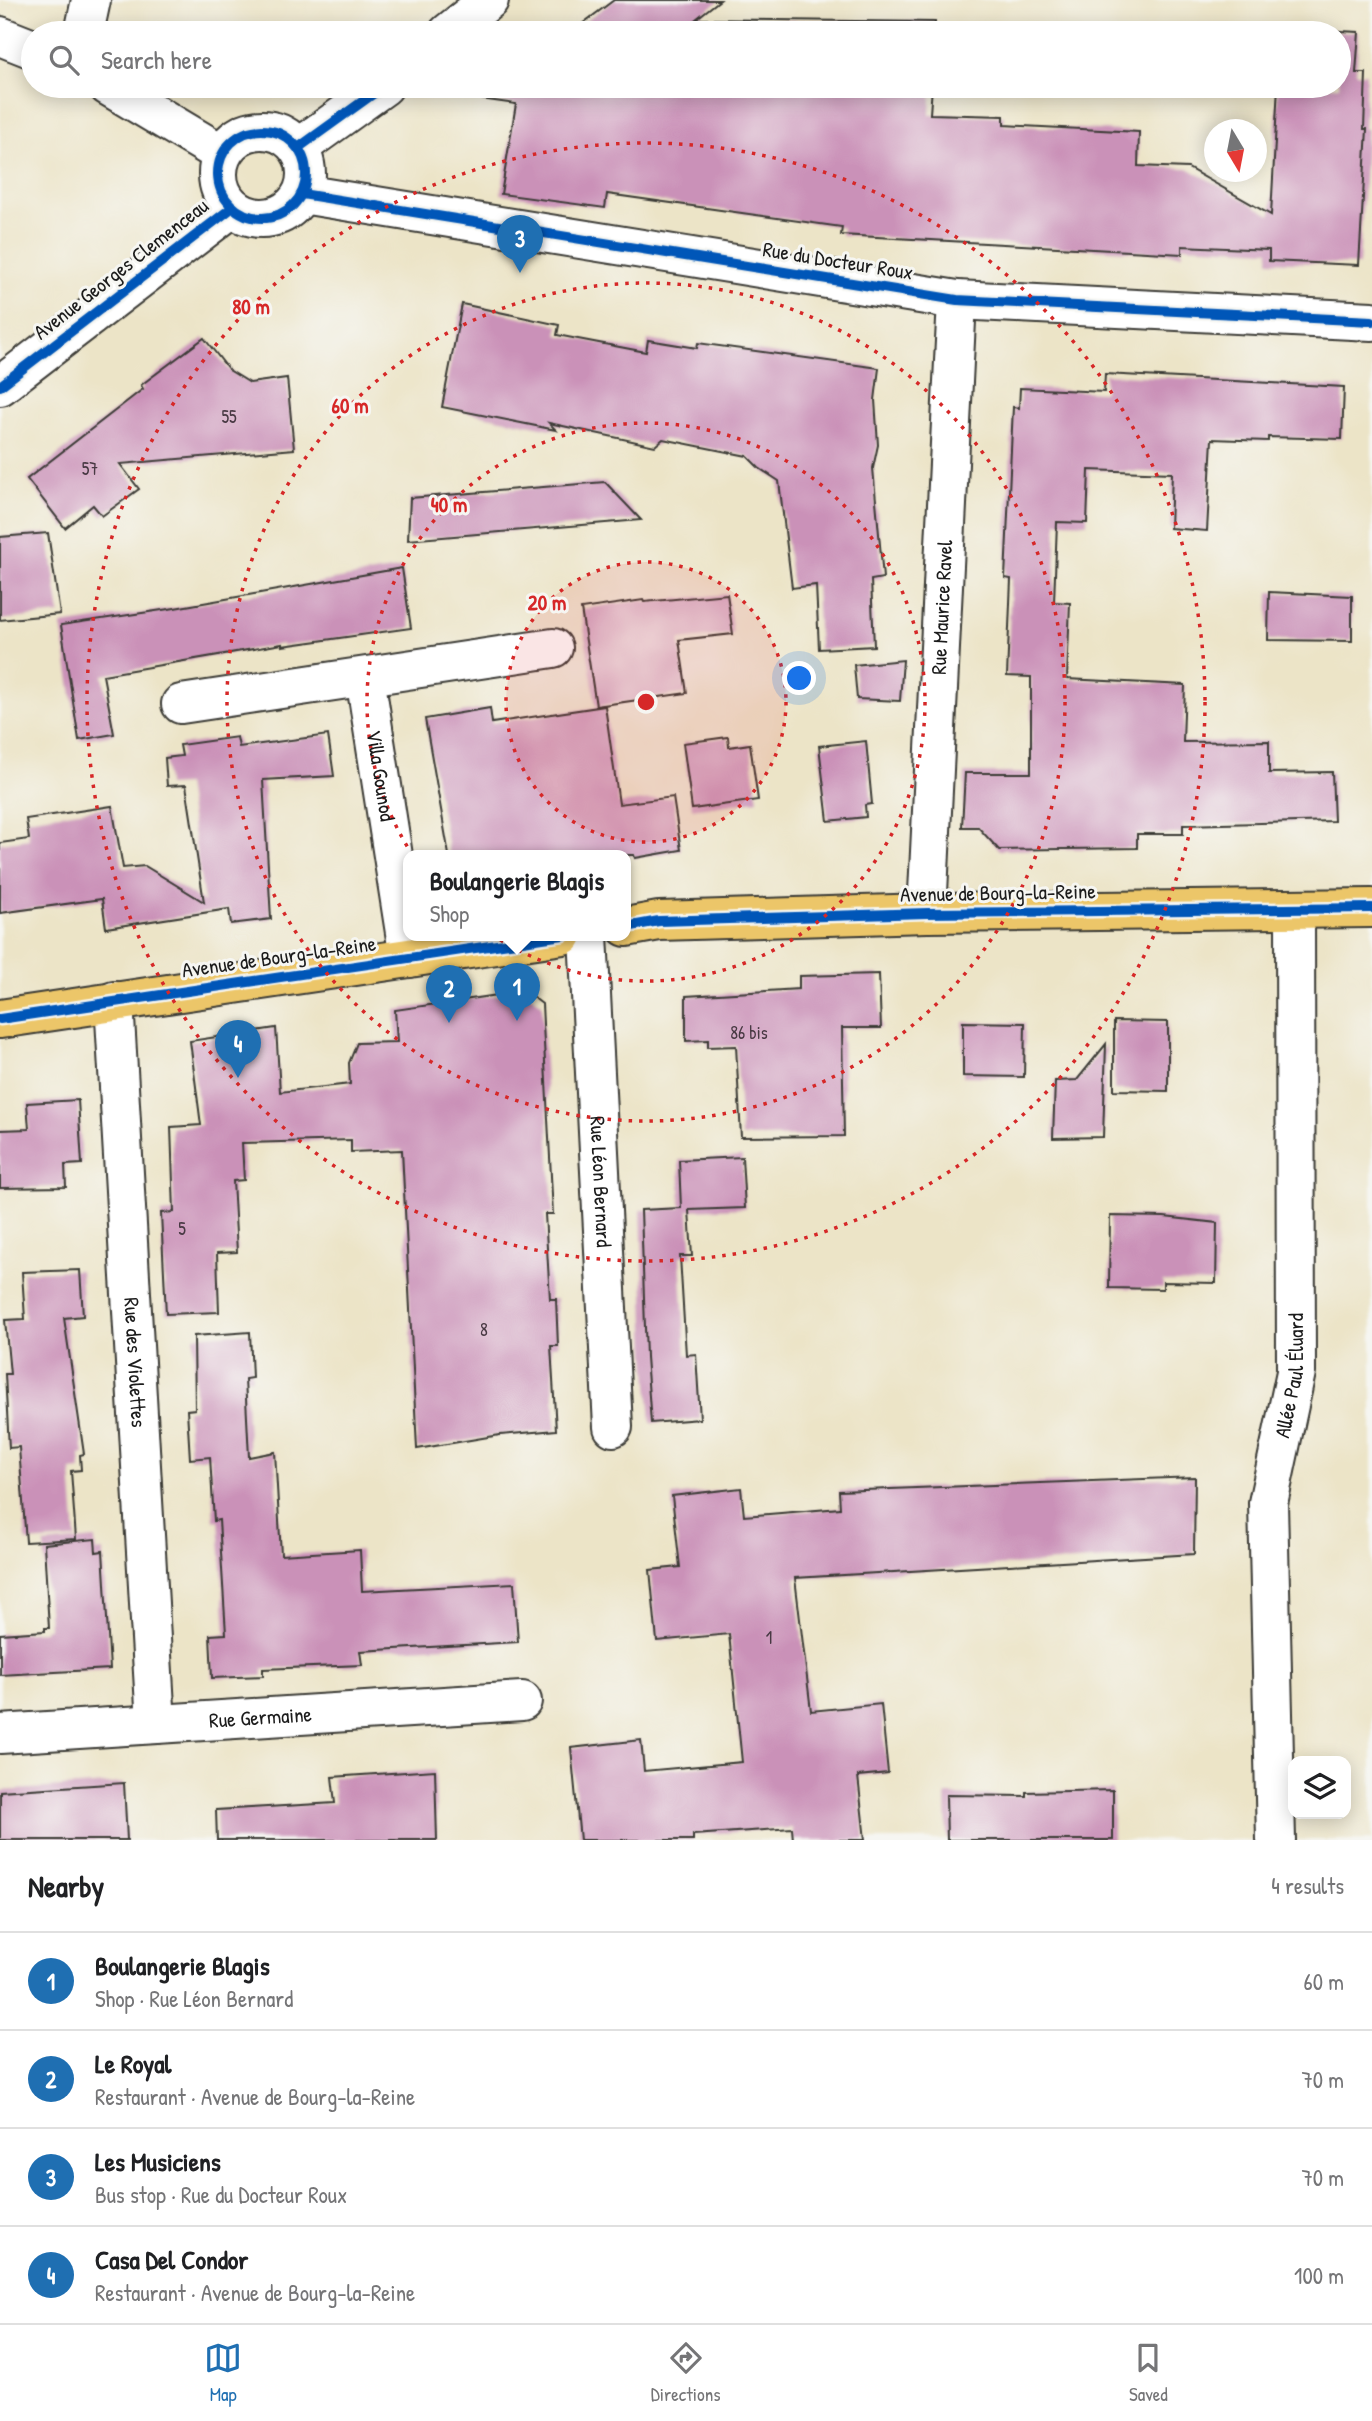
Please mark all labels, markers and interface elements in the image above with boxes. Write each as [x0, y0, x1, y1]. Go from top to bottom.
search box [21, 21, 1351, 98]
icon: search [45, 41, 83, 79]
text: Search here [101, 42, 212, 77]
north arrow [1204, 119, 1267, 182]
street label: Avenue Georges Clemenceau [27, 191, 215, 346]
pin: 3 [497, 215, 543, 273]
street label: Rue du Docteur Roux [761, 234, 915, 287]
text: 80 m [232, 292, 270, 321]
text: 60 m [332, 391, 368, 420]
house number: 55 [221, 404, 237, 429]
house number: 57 [82, 456, 98, 481]
text: 40 m [431, 490, 467, 519]
street label: Rue Maurice Ravel [924, 539, 959, 675]
text: 20 m [528, 588, 566, 617]
your location [782, 661, 816, 695]
centre of rings [634, 690, 658, 714]
street label: Villa Gounod [360, 728, 402, 823]
popup [403, 850, 631, 941]
text: Boulangerie Blagis [430, 863, 604, 898]
street label: Avenue de Bourg-la-Reine [900, 876, 1096, 909]
text: Shop [430, 898, 469, 929]
street label: Avenue de Bourg-la-Reine [180, 929, 378, 984]
pin: 1 [494, 963, 540, 1021]
pin: 2 [426, 965, 472, 1023]
pin: 4 [215, 1020, 261, 1078]
house number: 86 bis [730, 1020, 768, 1045]
street label: Rue Léon Bernard [583, 1115, 619, 1248]
house number: 5 [178, 1216, 186, 1241]
street label: Rue des Violettes [117, 1296, 154, 1428]
street label: Allée Paul Éluard [1267, 1313, 1310, 1440]
house number: 8 [480, 1317, 488, 1342]
house number: 1 [766, 1625, 772, 1650]
street label: Rue Germaine [208, 1699, 313, 1735]
map controls [1288, 1756, 1351, 1819]
button: layers [1288, 1756, 1351, 1819]
text: Nearby [28, 1866, 104, 1906]
text: 4 results [1271, 1870, 1344, 1901]
text: Boulangerie Blagis [95, 1948, 270, 1983]
text: 1 [47, 1966, 55, 1997]
text: 60 m [1304, 1966, 1344, 1997]
text: Shop · Rue Léon Bernard [95, 1983, 293, 2014]
text: Le Royal [95, 2046, 171, 2081]
text: 2 [46, 2064, 56, 2095]
text: 70 m [1301, 2064, 1344, 2095]
text: Restaurant · Avenue de Bourg-la-Reine [95, 2081, 415, 2112]
text: Les Musiciens [95, 2144, 221, 2179]
text: 3 [46, 2162, 56, 2193]
text: 70 m [1301, 2162, 1344, 2193]
text: Bus stop · Rue du Docteur Roux [95, 2179, 347, 2210]
text: Casa Del Condor [95, 2242, 248, 2277]
text: 4 [47, 2260, 55, 2291]
text: 100 m [1294, 2260, 1344, 2291]
text: Restaurant · Avenue de Bourg-la-Reine [95, 2277, 415, 2308]
tab: Map [204, 2339, 242, 2407]
tab: Directions [651, 2339, 721, 2407]
tab: Saved [1129, 2339, 1168, 2407]

